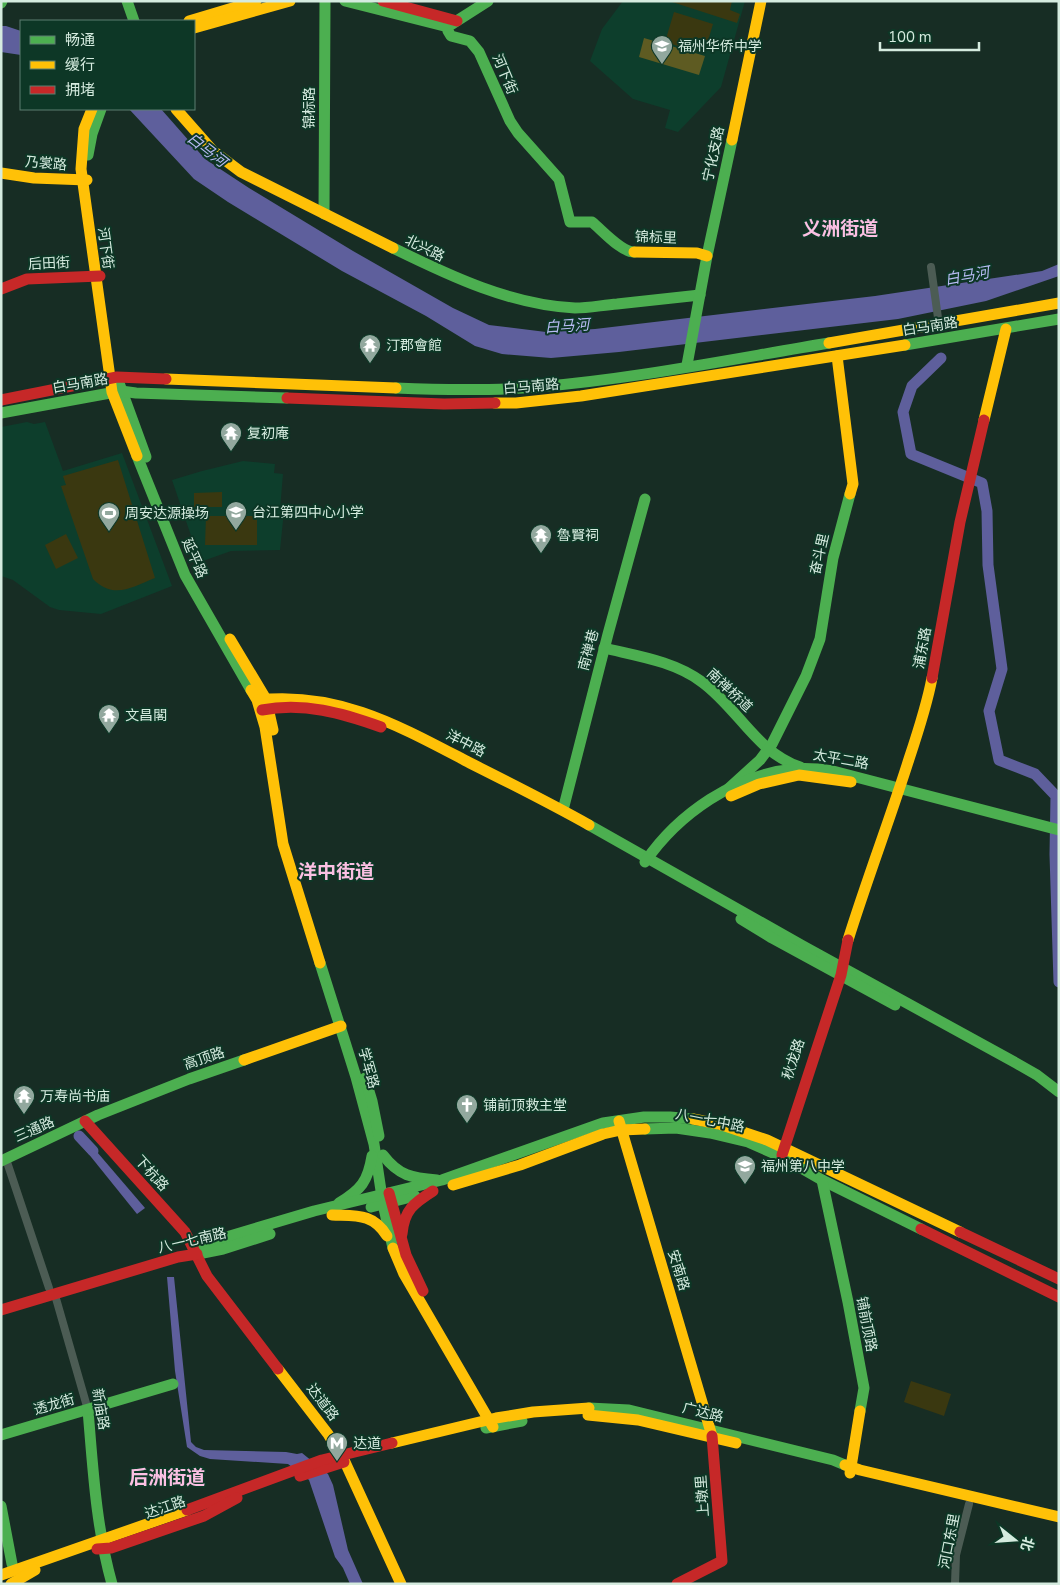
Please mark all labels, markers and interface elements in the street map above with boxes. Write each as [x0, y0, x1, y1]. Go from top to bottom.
legend [20, 20, 195, 110]
scale bar [880, 20, 979, 52]
text: 100 m [888, 27, 932, 47]
text: 畅通 [65, 30, 95, 50]
school or university icon: 福州华侨中学 [650, 34, 674, 65]
place label: 福州华侨中学 [678, 37, 762, 56]
street label: 河下街 [488, 51, 521, 97]
text: 缓行 [65, 55, 95, 75]
text: 拥堵 [65, 80, 95, 100]
street label: 锦标路 [300, 87, 319, 129]
street label: 宁化支路 [698, 125, 729, 183]
water label: 白马河 [183, 128, 233, 174]
street label: 乃裳路 [24, 152, 68, 175]
district label: 义洲街道 [802, 216, 878, 242]
street label: 河下街 [93, 226, 118, 270]
street label: 锦标里 [635, 227, 677, 248]
street label: 北兴路 [402, 231, 448, 266]
street label: 后田街 [28, 253, 70, 274]
water label: 白马河 [943, 262, 994, 290]
street label: 白马南路 [901, 313, 959, 340]
water label: 白马河 [544, 314, 593, 338]
temple icon: 汀郡會館 [358, 333, 382, 364]
place label: 汀郡會館 [386, 336, 442, 355]
street label: 白马南路 [51, 369, 109, 398]
street label: 白马南路 [502, 375, 560, 398]
temple icon: 复初庵 [219, 421, 243, 452]
place label: 复初庵 [247, 424, 289, 443]
school or university icon: 台江第四中心小学 [224, 500, 248, 531]
sports icon: 周安达源操场 [97, 501, 121, 532]
place label: 台江第四中心小学 [252, 503, 364, 522]
place label: 周安达源操场 [125, 504, 209, 523]
temple icon: 魯賢祠 [529, 523, 553, 554]
place label: 魯賢祠 [557, 526, 599, 545]
street label: 奋斗里 [806, 532, 833, 577]
street label: 延平路 [177, 535, 212, 581]
street label: 浦东路 [909, 626, 935, 670]
street label: 南禅巷 [574, 627, 603, 673]
street label: 南禅桥道 [703, 664, 757, 716]
temple icon: 文昌閣 [97, 703, 121, 734]
place label: 文昌閣 [125, 706, 167, 725]
street label: 洋中路 [443, 725, 489, 761]
street label: 太平二路 [812, 745, 870, 774]
district label: 洋中街道 [298, 859, 374, 885]
street label: 秋龙路 [778, 1036, 809, 1082]
street label: 高顶路 [181, 1043, 227, 1074]
street label: 学军路 [354, 1045, 383, 1091]
temple icon: 万寿尚书庙 [12, 1084, 36, 1115]
place label: 万寿尚书庙 [40, 1087, 110, 1106]
church icon: 铺前顶救主堂 [455, 1093, 479, 1124]
place label: 铺前顶救主堂 [483, 1096, 567, 1115]
street label: 八一七中路 [674, 1104, 746, 1136]
street label: 三通路 [11, 1112, 57, 1147]
street label: 下杭路 [131, 1151, 173, 1195]
school or university icon: 福州第八中学 [733, 1154, 757, 1185]
place label: 福州第八中学 [761, 1157, 845, 1176]
street label: 八一七南路 [156, 1223, 228, 1258]
street label: 安南路 [663, 1247, 694, 1293]
street label: 铺前顶路 [852, 1295, 881, 1353]
street label: 达道路 [302, 1380, 343, 1425]
street label: 新庙路 [88, 1387, 114, 1431]
street label: 透龙街 [31, 1390, 77, 1419]
street label: 广达路 [680, 1398, 726, 1427]
metro station icon: 达道 [325, 1431, 349, 1462]
place label: 达道 [353, 1434, 381, 1453]
district label: 后洲街道 [129, 1465, 205, 1491]
street label: 上墩里 [692, 1474, 713, 1518]
street label: 达江路 [142, 1492, 188, 1523]
street label: 河口东里 [935, 1512, 964, 1570]
north arrow [990, 1515, 1040, 1565]
text: 北 [1016, 1534, 1038, 1553]

